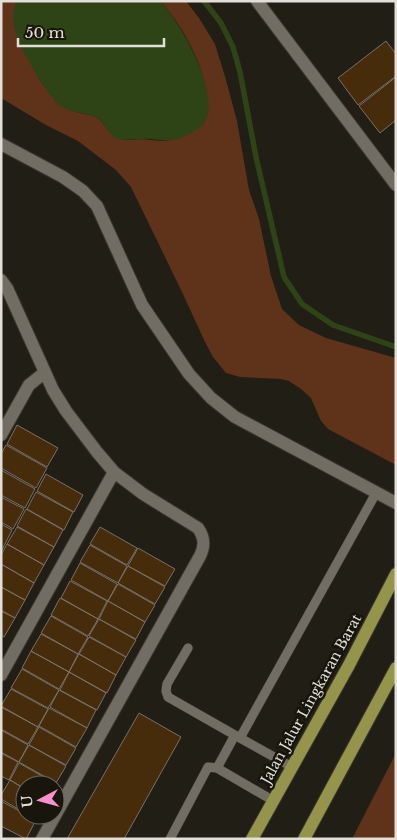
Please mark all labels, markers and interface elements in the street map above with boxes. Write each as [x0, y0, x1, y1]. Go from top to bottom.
scale bar [18, 15, 164, 47]
text: 50 m [25, 23, 65, 42]
street label: Jalan Jalur Lingkaran Barat [256, 610, 366, 789]
north arrow [15, 775, 65, 825]
text: U [17, 794, 37, 808]

